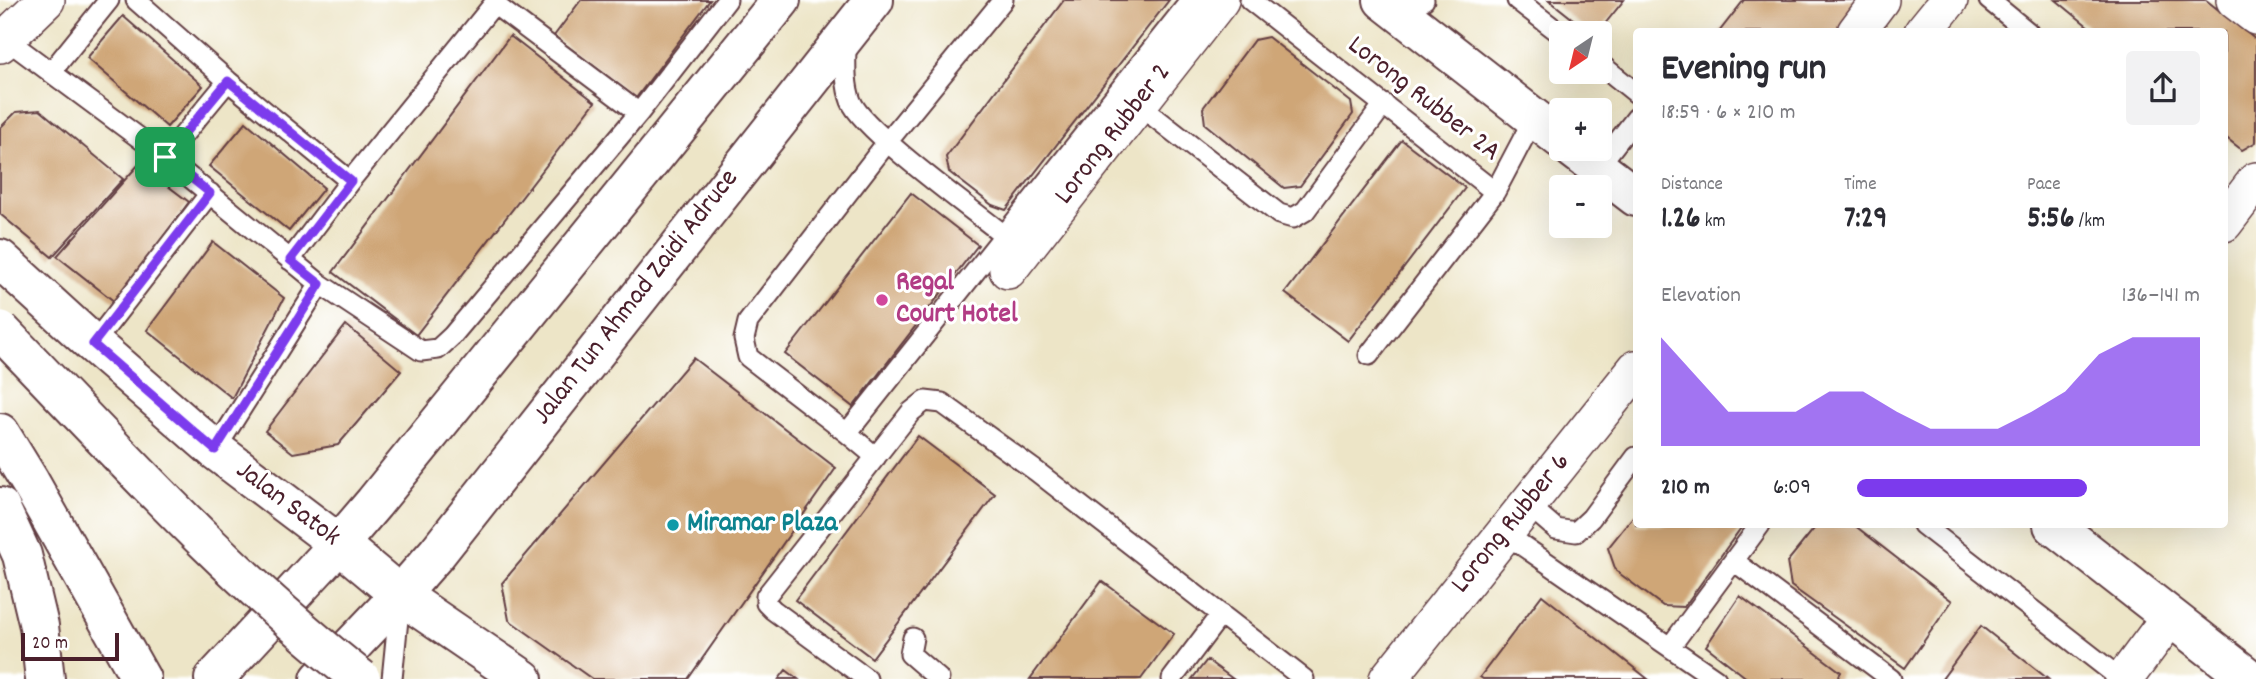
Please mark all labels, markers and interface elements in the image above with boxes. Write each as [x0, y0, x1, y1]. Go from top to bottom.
north arrow [1549, 21, 1612, 84]
map controls [1549, 21, 1612, 238]
street label: Lorong Rubber 2A [1338, 27, 1508, 173]
text: Evening run [1661, 43, 1826, 98]
button: share [2126, 51, 2200, 125]
street label: Lorong Rubber 2 [1046, 56, 1182, 214]
text: 18:59 · 6 × 210 m [1661, 97, 1796, 130]
button: + [1549, 98, 1612, 161]
pin [135, 127, 195, 187]
icon: arrive [146, 138, 184, 176]
street label: Jalan Tun Ahmad Zaidi Adruce [524, 162, 750, 434]
text: Distance [1661, 172, 1723, 199]
text: Time [1844, 172, 1877, 199]
text: Pace [2027, 172, 2061, 199]
button: − [1549, 175, 1612, 238]
text: 1.26 [1661, 199, 1700, 242]
text: 7:29 [1844, 199, 1887, 242]
text: 5:56 [2027, 199, 2074, 242]
text: km [1700, 209, 1726, 236]
text: /km [2074, 209, 2105, 236]
place label: Regal Court Hotel [896, 264, 1018, 336]
text: Elevation [1661, 280, 1741, 313]
text: 136–141 m [2121, 280, 2200, 313]
marker: Regal Court Hotel [874, 292, 890, 308]
street label: Lorong Rubber 6 [1443, 445, 1581, 603]
street label: Jalan Satok [226, 452, 348, 558]
text: 210 m [1661, 472, 1710, 505]
text: 6:09 [1773, 472, 1811, 505]
place label: Miramar Plaza [687, 505, 838, 545]
marker: Miramar Plaza [665, 517, 681, 533]
scale bar [21, 630, 119, 662]
text: 20 m [32, 631, 68, 658]

